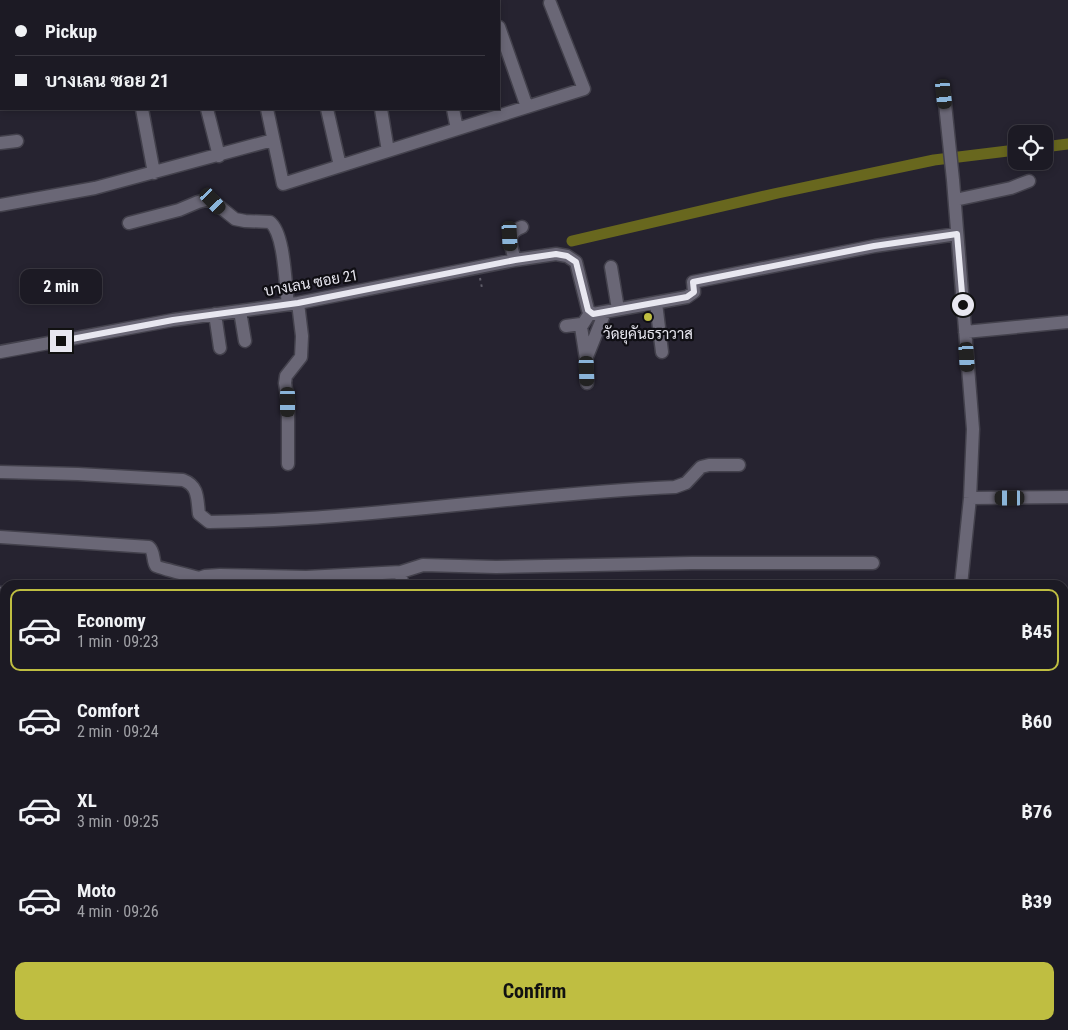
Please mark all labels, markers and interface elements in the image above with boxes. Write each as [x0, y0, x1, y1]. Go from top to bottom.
text: Pickup [45, 20, 97, 43]
text: บางเลน ซอย 21 [45, 69, 169, 92]
car [934, 78, 953, 110]
map controls [1008, 125, 1053, 170]
button: locate [1008, 125, 1053, 170]
car [197, 185, 228, 217]
car [501, 221, 518, 251]
street label: บางเลน ซอย 21 [263, 266, 359, 300]
callout: 2 min [20, 268, 102, 304]
text: 2 min [43, 277, 79, 296]
route start [952, 294, 974, 316]
marker: วัดยุคันธราวาส [642, 311, 654, 323]
place label: วัดยุคันธราวาส [603, 325, 693, 345]
route end [50, 330, 72, 352]
car [958, 342, 975, 372]
car [578, 356, 595, 386]
car [280, 387, 295, 417]
car [995, 491, 1025, 506]
icon: car [17, 608, 62, 653]
text: Economy [77, 609, 146, 632]
text: ฿45 [1021, 620, 1052, 643]
text: 1 min · 09:23 [77, 632, 159, 651]
icon: car [17, 698, 62, 743]
text: Comfort [77, 699, 140, 722]
text: ฿60 [1021, 710, 1052, 733]
text: 2 min · 09:24 [77, 722, 159, 741]
icon: car [17, 788, 62, 833]
text: XL [77, 789, 97, 812]
text: ฿76 [1021, 800, 1052, 823]
text: 3 min · 09:25 [77, 812, 159, 831]
icon: car [17, 878, 62, 923]
text: Moto [77, 879, 116, 902]
text: ฿39 [1021, 890, 1052, 913]
text: 4 min · 09:26 [77, 902, 159, 921]
button: Confirm [15, 962, 1054, 1020]

